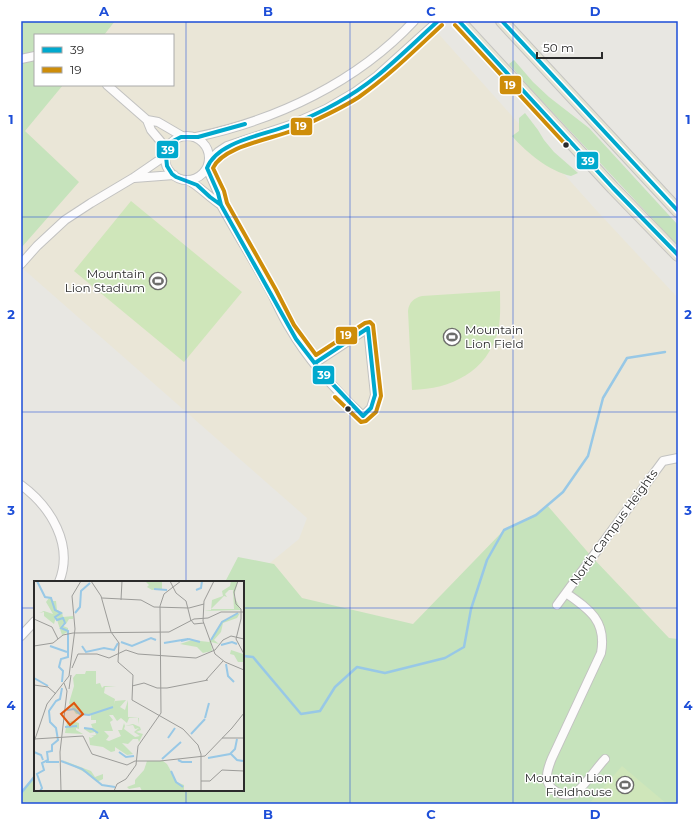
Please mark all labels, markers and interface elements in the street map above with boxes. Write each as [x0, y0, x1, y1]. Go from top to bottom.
text: A [98, 3, 110, 19]
text: B [263, 3, 273, 19]
text: C [426, 3, 436, 19]
text: D [590, 3, 601, 19]
legend [34, 34, 174, 86]
scale bar [537, 34, 602, 60]
text: 50 m [543, 40, 574, 55]
text: 39 [70, 42, 84, 57]
text: 19 [70, 62, 82, 77]
line badge: 19 [499, 75, 522, 95]
text: 19 [504, 78, 516, 92]
text: 1 [8, 111, 14, 127]
text: 1 [685, 111, 691, 127]
line badge: 19 [290, 117, 313, 136]
text: 19 [295, 119, 307, 133]
line badge: 39 [156, 140, 179, 159]
unlabelled marker [561, 140, 571, 150]
text: 39 [160, 143, 175, 157]
line badge: 39 [576, 151, 599, 170]
text: 39 [580, 154, 595, 168]
place label: Mountain Lion Stadium [65, 266, 145, 295]
sports icon: Mountain Lion Stadium [148, 271, 168, 291]
text: 2 [7, 306, 15, 322]
text: 2 [684, 306, 692, 322]
place label: Mountain Lion Field [465, 322, 524, 351]
line badge: 19 [335, 326, 358, 345]
sports icon: Mountain Lion Field [442, 327, 462, 347]
text: 19 [340, 328, 352, 342]
line badge: 39 [312, 365, 335, 385]
text: 39 [316, 368, 331, 382]
unlabelled marker [343, 404, 353, 414]
street label: North Campus Heights [567, 466, 661, 587]
text: 3 [6, 502, 15, 518]
text: 3 [683, 502, 692, 518]
inset map [34, 581, 244, 791]
text: 4 [7, 697, 16, 713]
text: 4 [684, 697, 693, 713]
place label: Mountain Lion Fieldhouse [525, 770, 612, 799]
sports icon: Mountain Lion Fieldhouse [615, 775, 635, 795]
text: A [98, 806, 110, 822]
text: B [263, 806, 273, 822]
text: C [426, 806, 436, 822]
text: D [590, 806, 601, 822]

